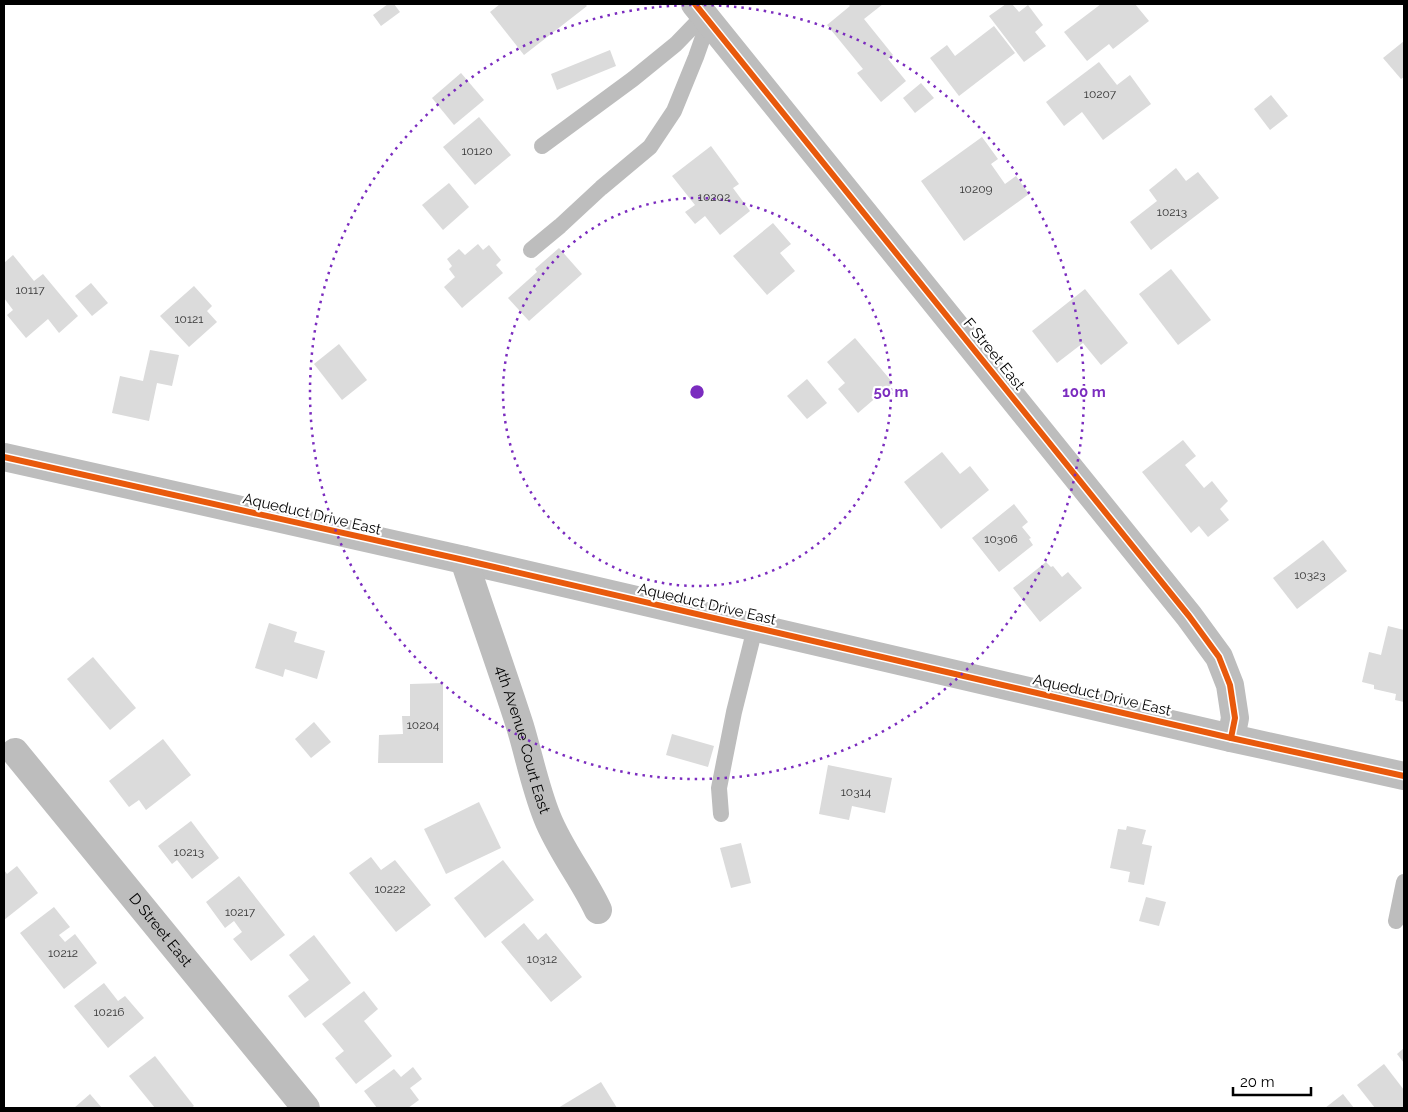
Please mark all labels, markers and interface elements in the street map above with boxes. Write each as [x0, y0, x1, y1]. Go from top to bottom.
house number: 10207 [1084, 87, 1117, 101]
house number: 10120 [461, 144, 493, 158]
house number: 10209 [959, 182, 993, 196]
house number: 10202 [698, 190, 730, 204]
house number: 10213 [1157, 205, 1187, 219]
house number: 10117 [15, 283, 45, 297]
house number: 10121 [174, 312, 204, 326]
street label: F Street East [960, 314, 1028, 394]
centre of rings [688, 383, 706, 401]
text: 50 m [873, 383, 909, 401]
text: 100 m [1062, 383, 1106, 401]
street label: Aqueduct Drive East [241, 489, 383, 539]
house number: 10306 [984, 532, 1018, 546]
house number: 10323 [1294, 568, 1326, 582]
street label: Aqueduct Drive East [636, 579, 778, 629]
street label: 4th Avenue Court East [492, 663, 554, 816]
street label: Aqueduct Drive East [1031, 670, 1173, 720]
house number: 10204 [407, 718, 440, 732]
house number: 10314 [841, 785, 872, 799]
house number: 10213 [174, 845, 204, 859]
house number: 10222 [374, 882, 406, 896]
street label: D Street East [125, 890, 196, 970]
house number: 10217 [225, 905, 256, 919]
house number: 10212 [48, 946, 78, 960]
house number: 10312 [527, 952, 557, 966]
house number: 10216 [93, 1005, 125, 1019]
scale bar [1233, 1064, 1310, 1096]
text: 20 m [1240, 1073, 1275, 1091]

